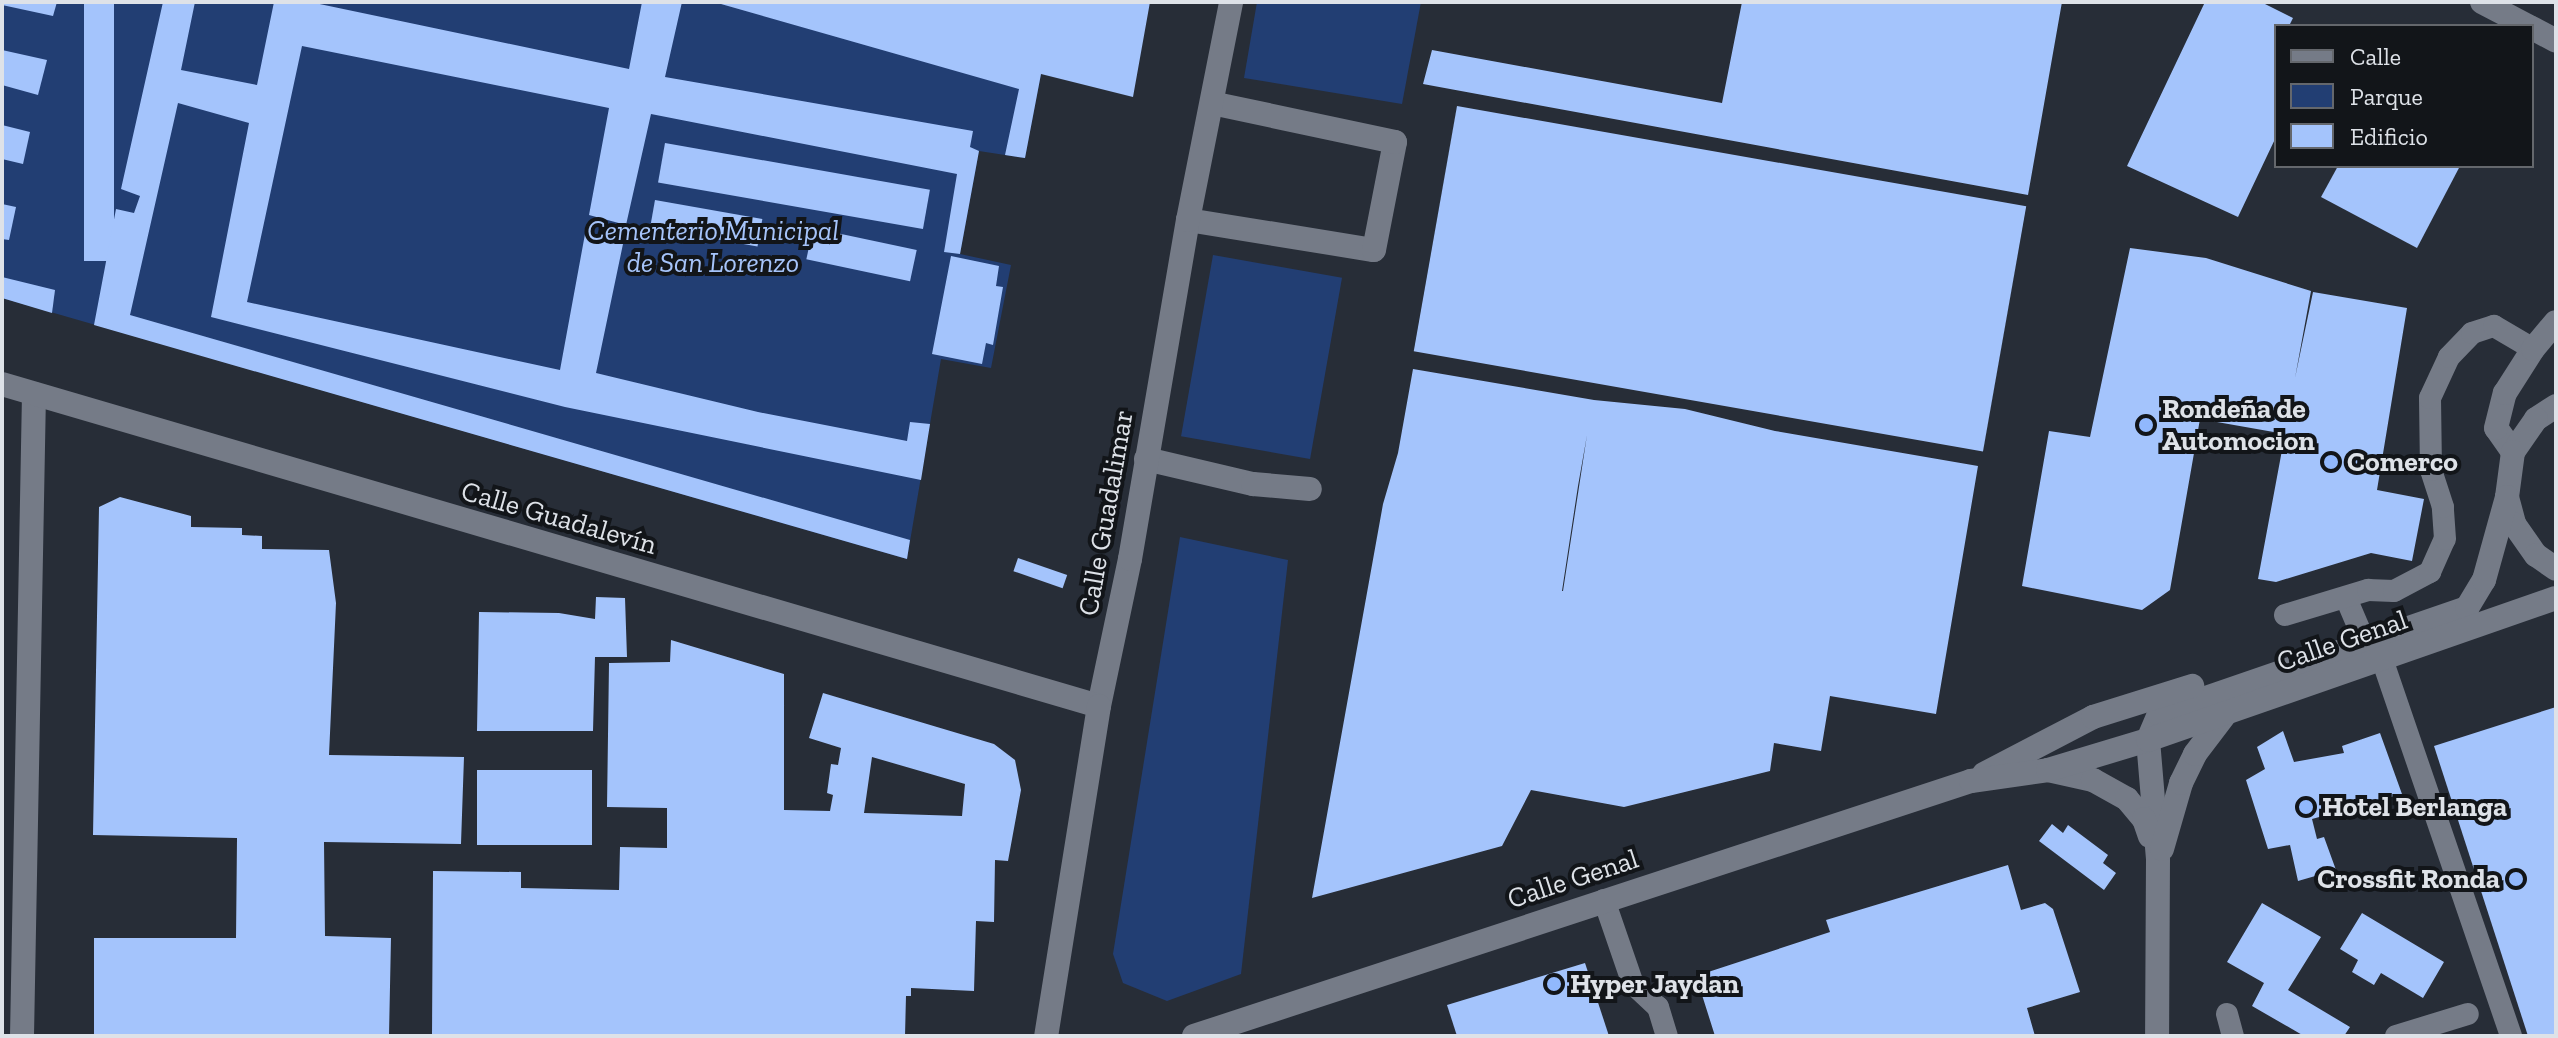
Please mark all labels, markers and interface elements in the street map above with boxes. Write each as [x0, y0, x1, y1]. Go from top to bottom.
legend [2274, 24, 2534, 168]
text: Calle [2350, 42, 2401, 71]
text: Parque [2350, 82, 2423, 111]
text: Edificio [2350, 122, 2428, 151]
park label: Cementerio Municipal de San Lorenzo [587, 214, 839, 280]
place label: Rondeña de Automocion [2162, 392, 2315, 458]
street label: Calle Guadalimar [1071, 408, 1141, 618]
marker: Rondeña de Automocion [2137, 416, 2155, 434]
place label: Comerco [2347, 445, 2458, 479]
marker: Comerco [2322, 453, 2340, 471]
street label: Calle Guadalevín [457, 474, 661, 562]
street label: Calle Genal [2272, 603, 2412, 679]
place label: Hotel Berlanga [2322, 790, 2507, 824]
marker: Hotel Berlanga [2297, 798, 2315, 816]
street label: Calle Genal [1503, 842, 1643, 916]
place label: Crossfit Ronda [2317, 862, 2500, 896]
marker: Crossfit Ronda [2507, 870, 2525, 888]
place label: Hyper Jaydan [1570, 967, 1740, 1001]
marker: Hyper Jaydan [1545, 975, 1563, 993]

